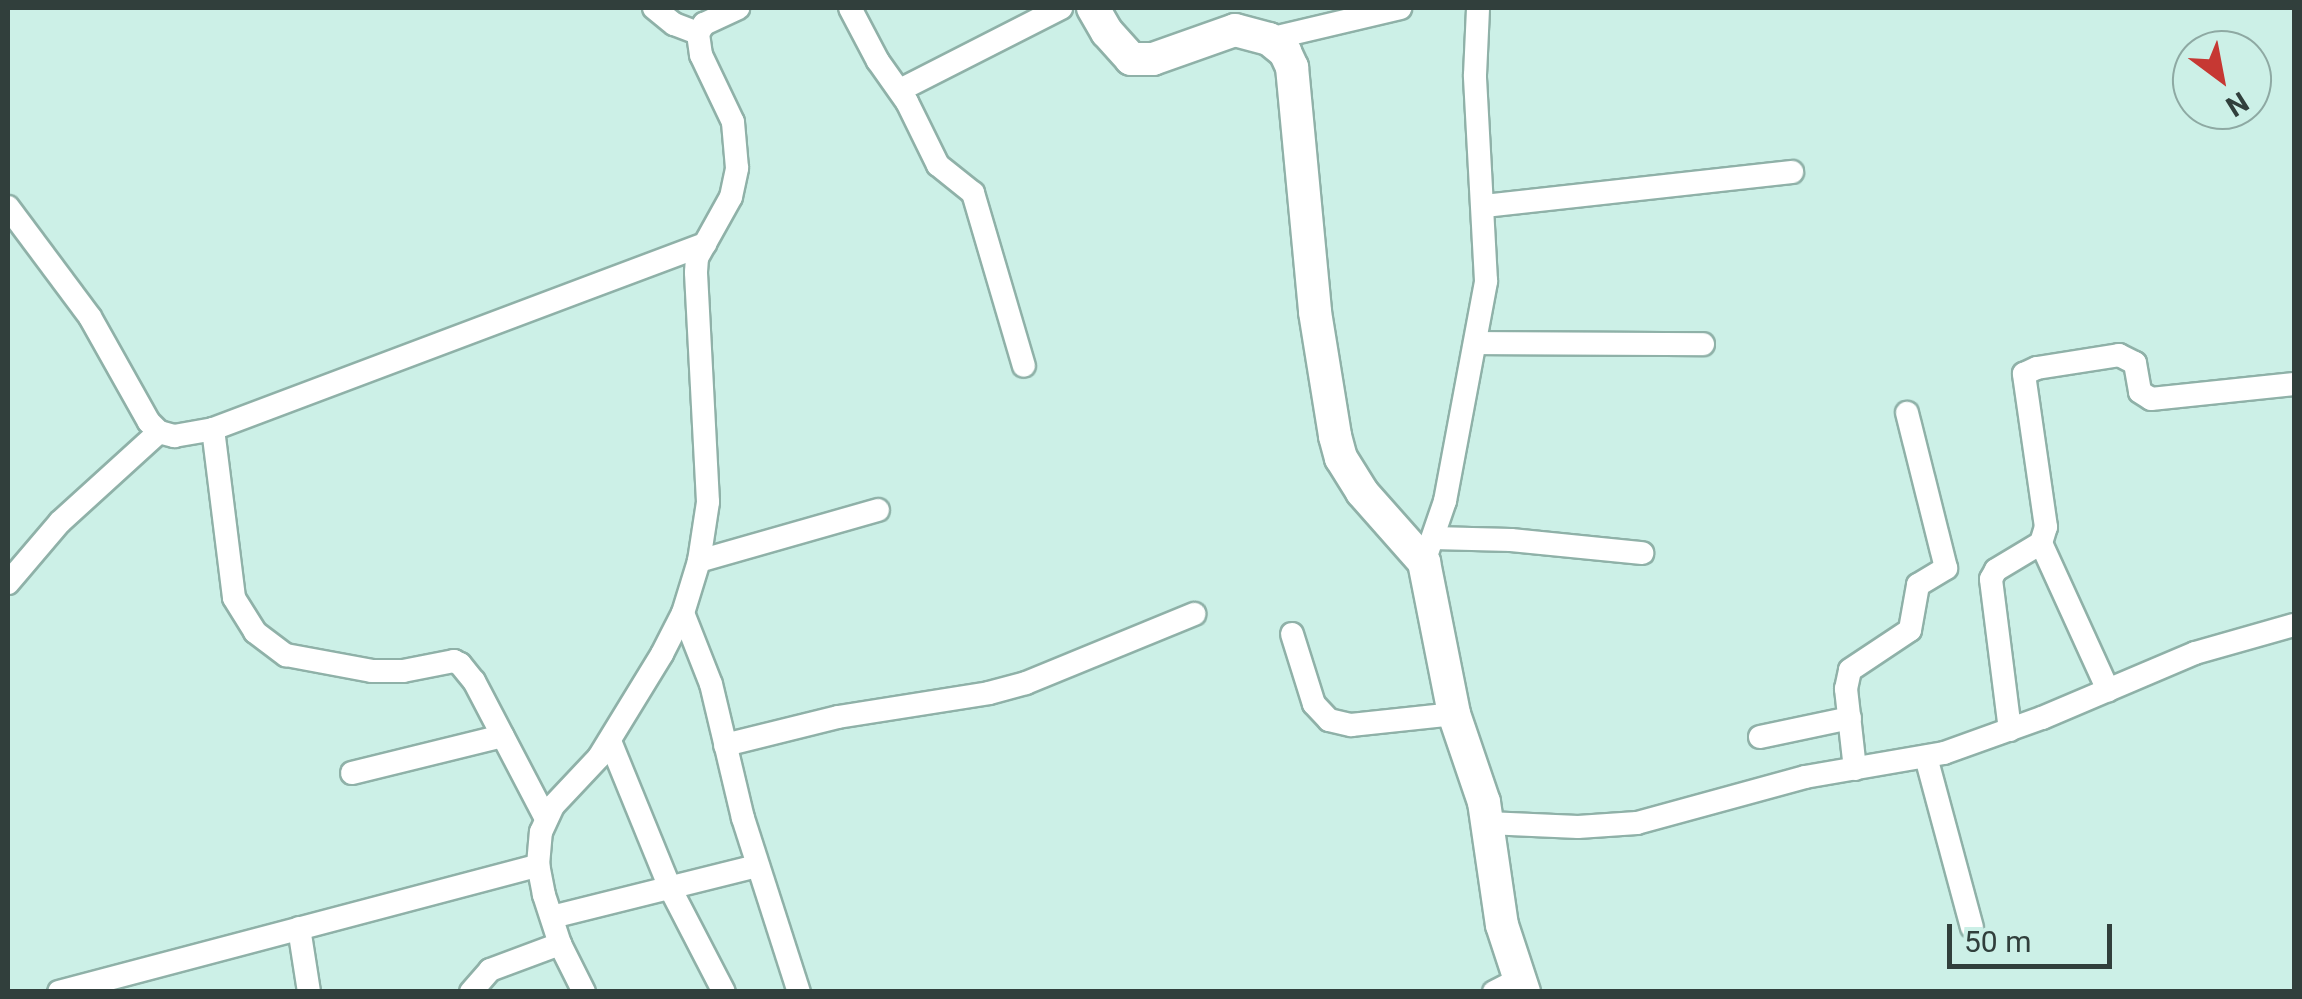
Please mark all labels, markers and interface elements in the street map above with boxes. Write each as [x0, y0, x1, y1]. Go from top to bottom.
north arrow [2172, 30, 2272, 130]
text: N [2220, 85, 2254, 123]
scale bar [1952, 904, 2117, 966]
text: 50 m [1964, 924, 2031, 959]

